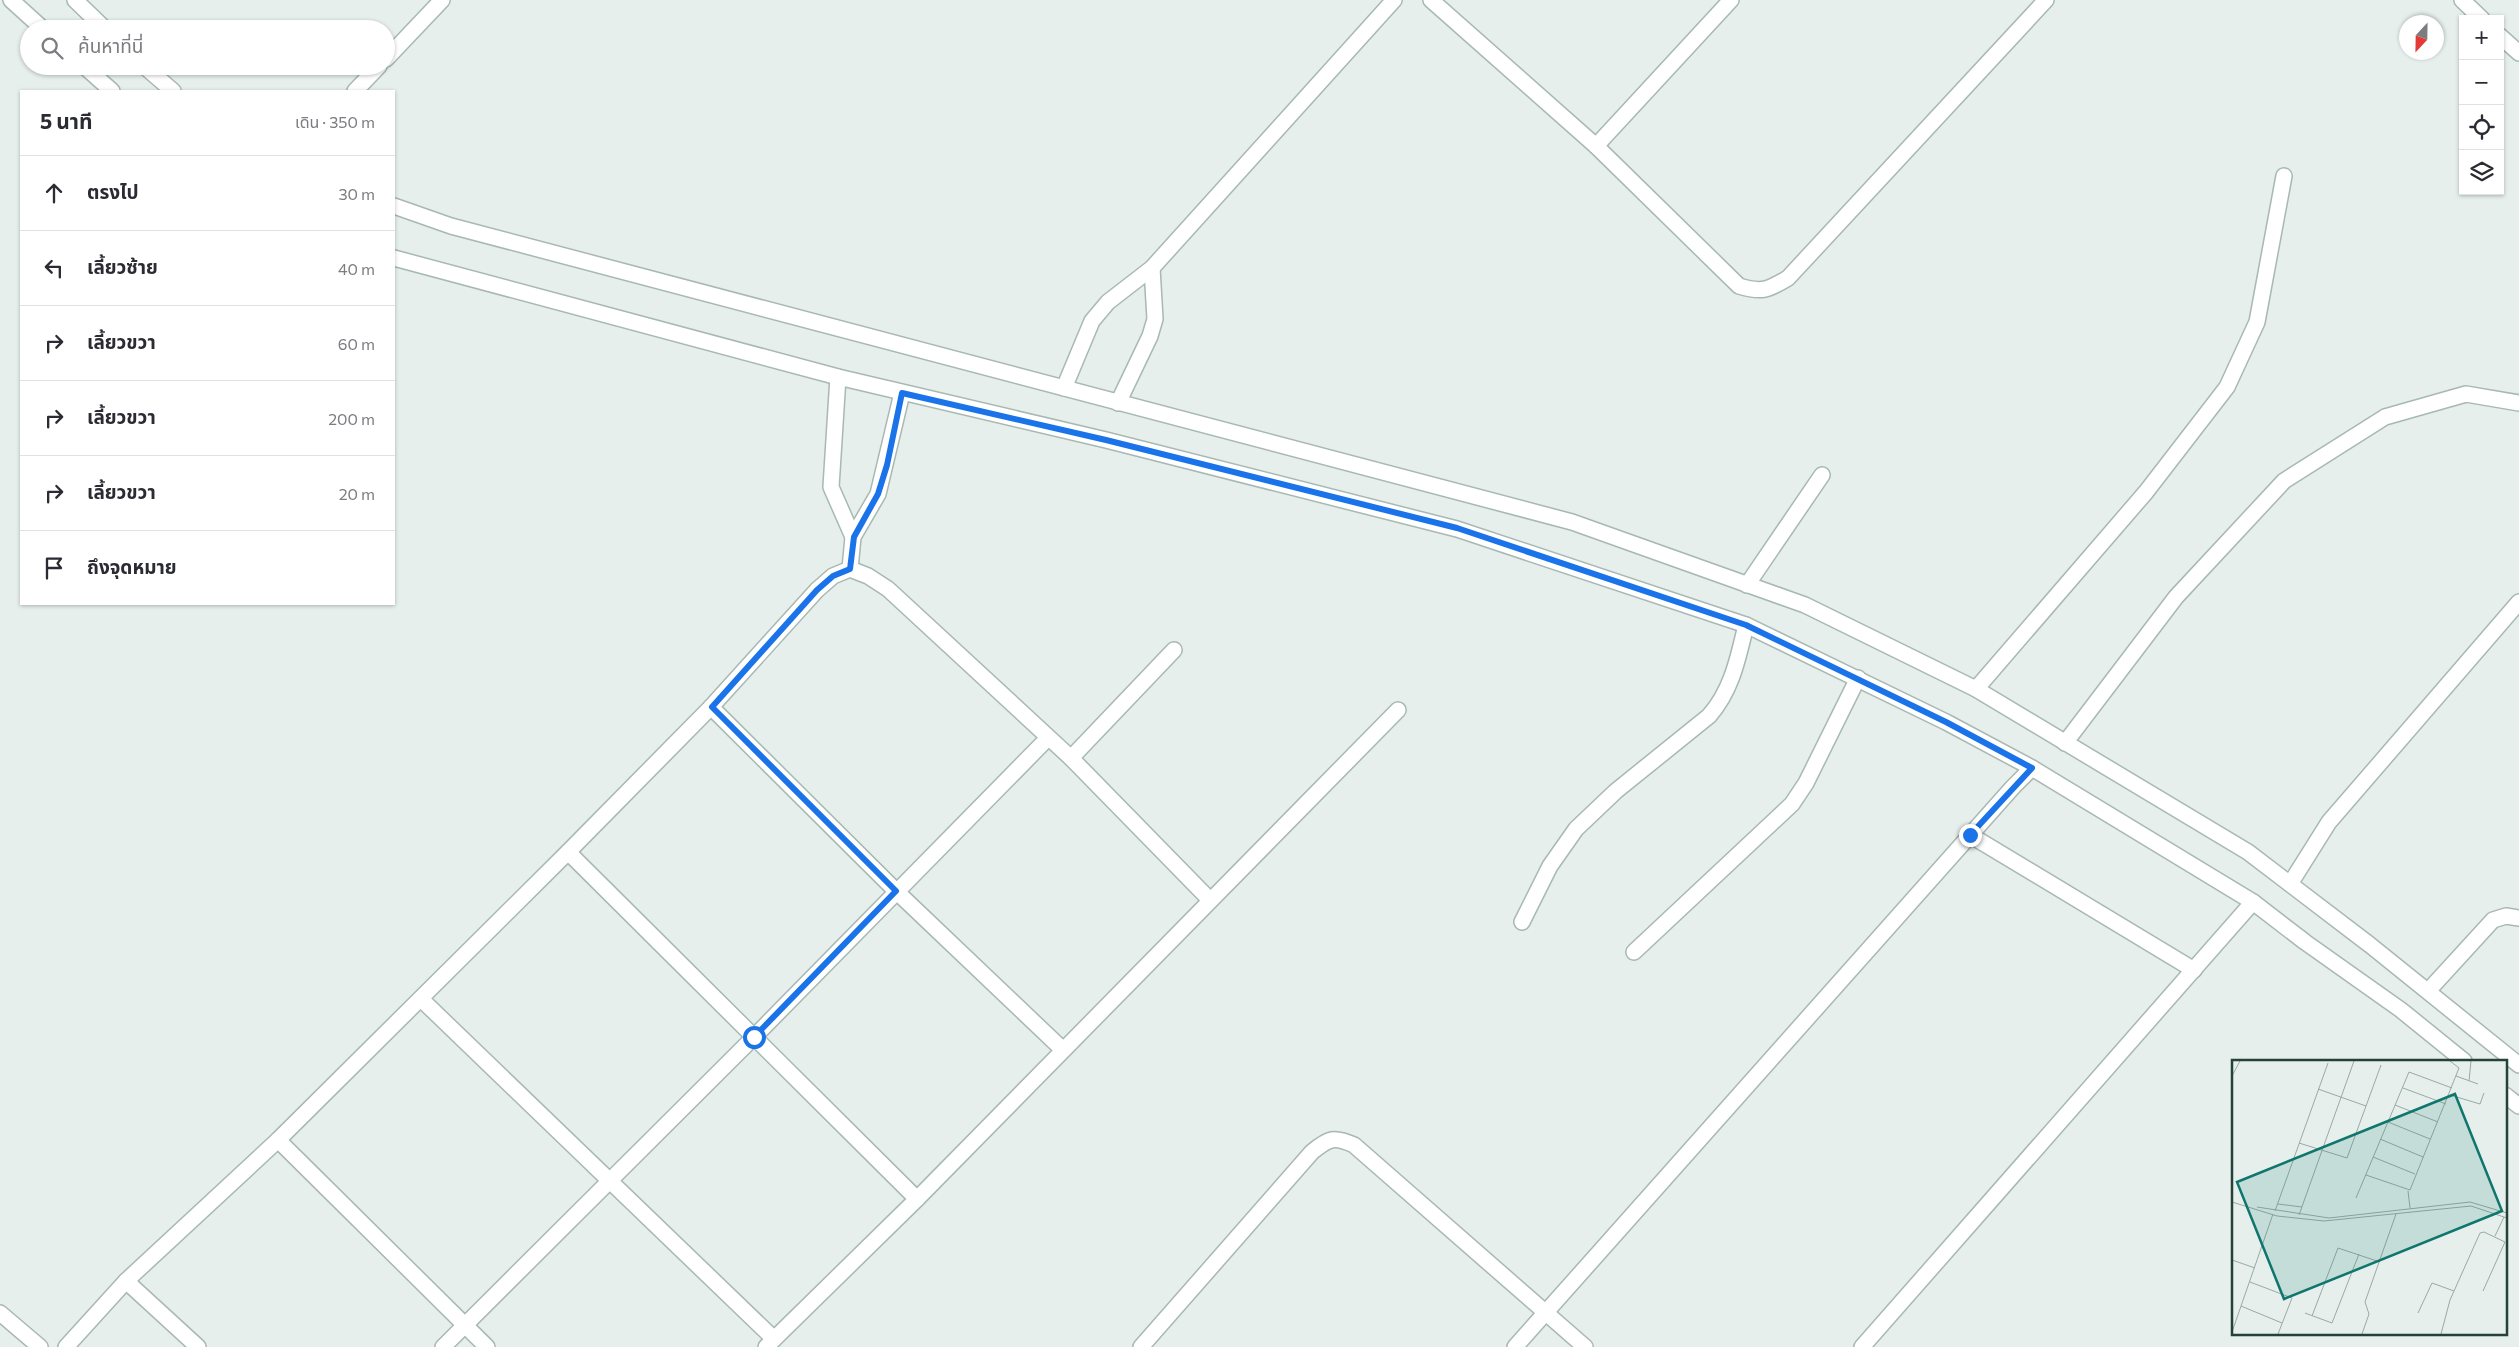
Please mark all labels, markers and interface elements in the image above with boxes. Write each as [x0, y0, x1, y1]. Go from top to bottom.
north arrow [2399, 15, 2444, 60]
map controls [2459, 15, 2504, 195]
button: + [2459, 15, 2504, 60]
search box [20, 20, 395, 75]
icon: search [38, 34, 66, 62]
text: ค้นหาที่นี่ [78, 34, 143, 57]
button: − [2459, 60, 2504, 105]
button: locate [2459, 105, 2504, 150]
text: 5 นาที [40, 108, 92, 133]
text: เดิน · 350 m [295, 112, 375, 131]
button: layers [2459, 150, 2504, 195]
icon: ahead [40, 179, 68, 207]
text: ตรงไป [87, 180, 139, 203]
text: 30 m [338, 184, 375, 203]
icon: left [40, 254, 68, 282]
text: เลี้ยวซ้าย [87, 255, 158, 278]
text: 40 m [338, 259, 375, 278]
icon: right [40, 329, 68, 357]
text: เลี้ยวขวา [87, 330, 156, 353]
text: 60 m [338, 334, 375, 353]
icon: right [40, 404, 68, 432]
text: เลี้ยวขวา [87, 405, 156, 428]
text: 200 m [328, 409, 375, 428]
icon: right [40, 479, 68, 507]
text: เลี้ยวขวา [87, 480, 156, 503]
text: 20 m [339, 484, 375, 503]
icon: arrive [40, 554, 68, 582]
text: ถึงจุดหมาย [87, 555, 177, 578]
route end [1959, 824, 1982, 847]
route start [743, 1026, 766, 1049]
inset map [2232, 1060, 2506, 1334]

